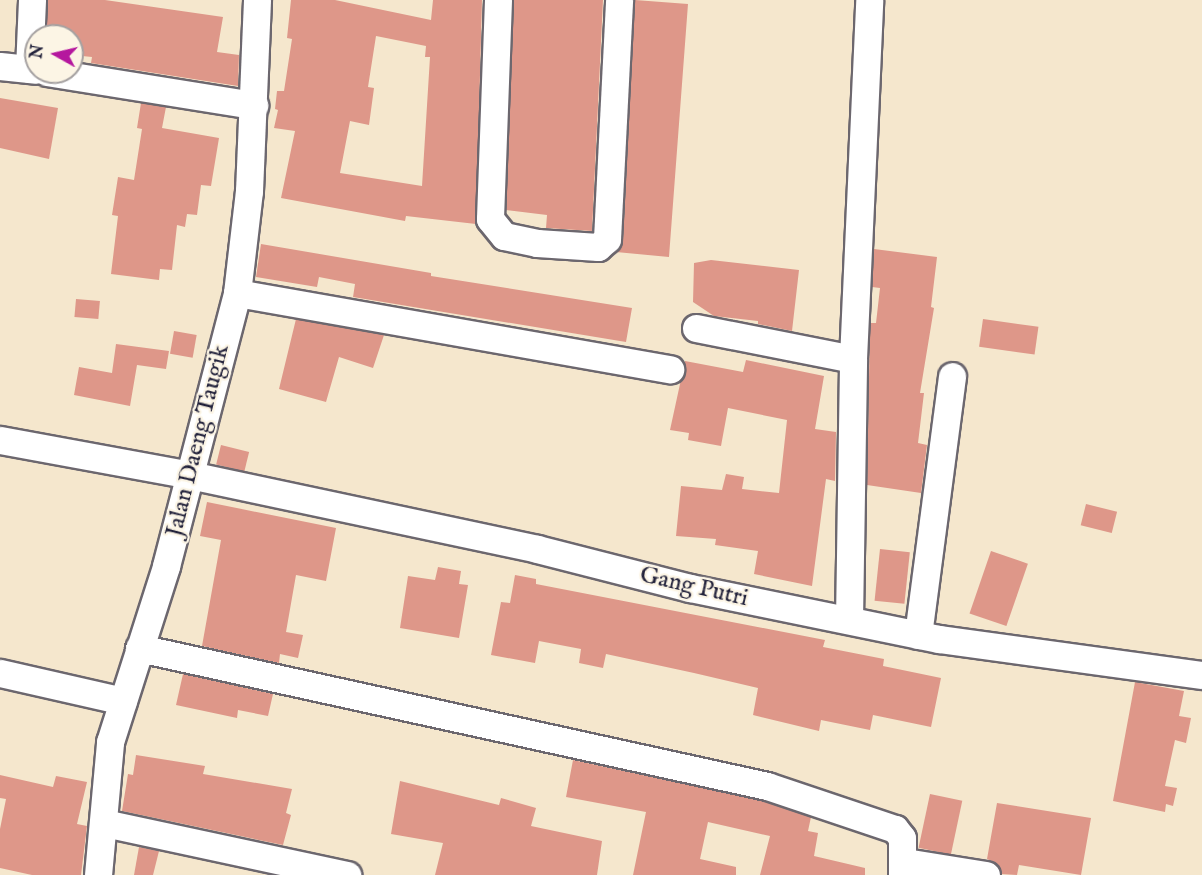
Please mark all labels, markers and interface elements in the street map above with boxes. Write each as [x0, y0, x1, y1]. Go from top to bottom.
north arrow [24, 24, 84, 84]
text: N [27, 44, 49, 60]
street label: Jalan Daeng Taugik [160, 342, 236, 540]
street label: Gang Putri [637, 561, 751, 613]

